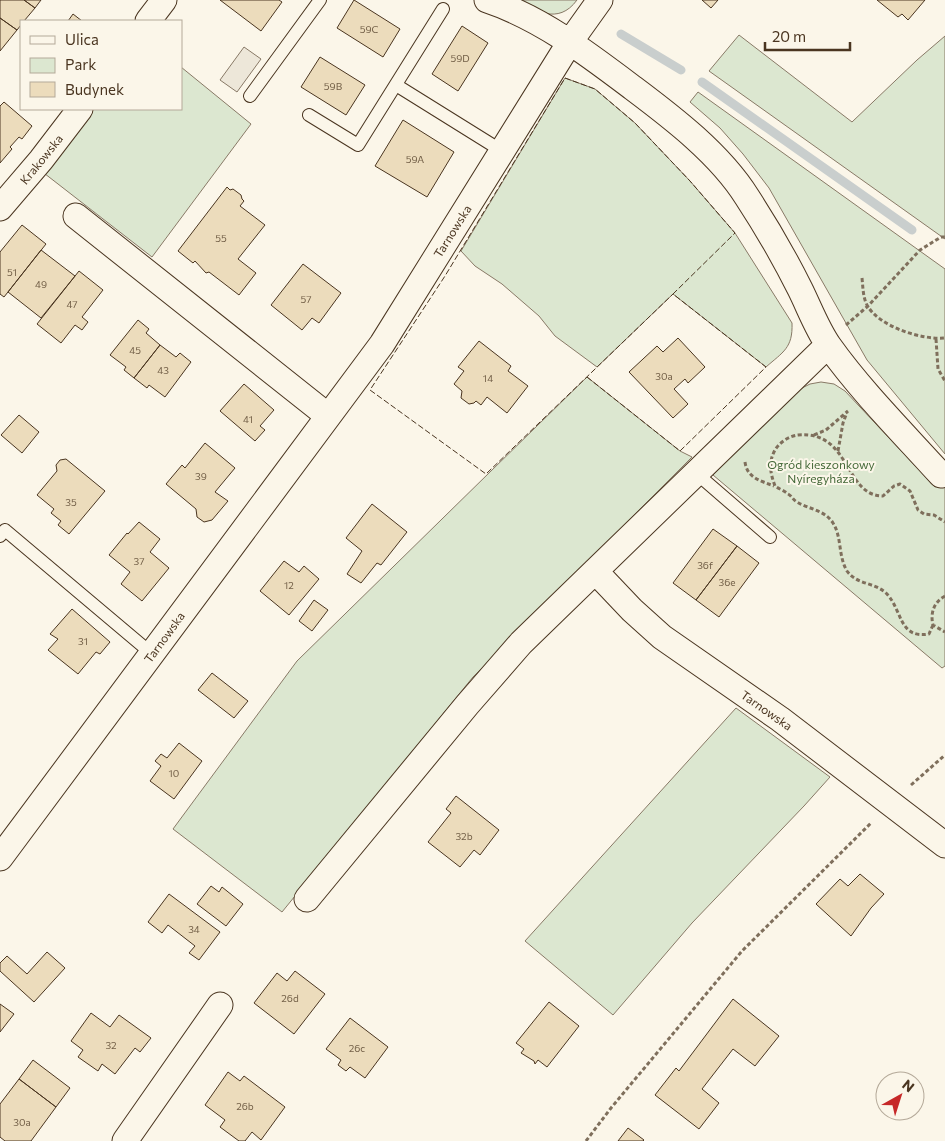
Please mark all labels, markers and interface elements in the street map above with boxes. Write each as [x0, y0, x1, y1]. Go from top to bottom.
legend [20, 20, 182, 110]
scale bar [765, 20, 850, 52]
house number: 59C [360, 23, 378, 35]
text: 20 m [772, 27, 806, 45]
text: Ulica [65, 30, 99, 48]
house number: 59D [450, 52, 470, 64]
text: Park [65, 55, 96, 73]
text: Budynek [65, 80, 124, 98]
house number: 59B [324, 80, 343, 92]
street label: Krakowska [17, 131, 65, 187]
house number: 59A [406, 153, 424, 165]
street label: Tarnowska [430, 202, 474, 260]
house number: 55 [215, 232, 227, 244]
house number: 51 [7, 266, 17, 278]
house number: 49 [35, 278, 47, 290]
house number: 57 [300, 293, 312, 305]
house number: 47 [66, 298, 78, 310]
house number: 45 [129, 344, 141, 356]
house number: 43 [157, 364, 169, 376]
house number: 30a [655, 370, 673, 382]
house number: 14 [483, 372, 493, 384]
house number: 41 [243, 413, 253, 425]
park label: Ogród kieszonkowy Nyíregyháza [767, 457, 875, 485]
house number: 39 [195, 470, 207, 482]
house number: 35 [65, 496, 77, 508]
house number: 37 [134, 555, 144, 567]
house number: 36f [697, 559, 713, 571]
house number: 36e [718, 576, 736, 588]
house number: 12 [284, 579, 294, 591]
street label: Tarnowska [141, 609, 187, 665]
house number: 31 [78, 635, 88, 647]
street label: Tarnowska [739, 687, 795, 733]
house number: 10 [169, 767, 179, 779]
house number: 32b [455, 830, 473, 842]
house number: 34 [188, 923, 200, 935]
house number: 26d [281, 992, 299, 1004]
house number: 32 [105, 1039, 117, 1051]
house number: 26c [349, 1042, 365, 1054]
north arrow [875, 1071, 925, 1121]
text: N [899, 1076, 918, 1095]
house number: 26b [236, 1100, 254, 1112]
house number: 30a [13, 1116, 31, 1128]

